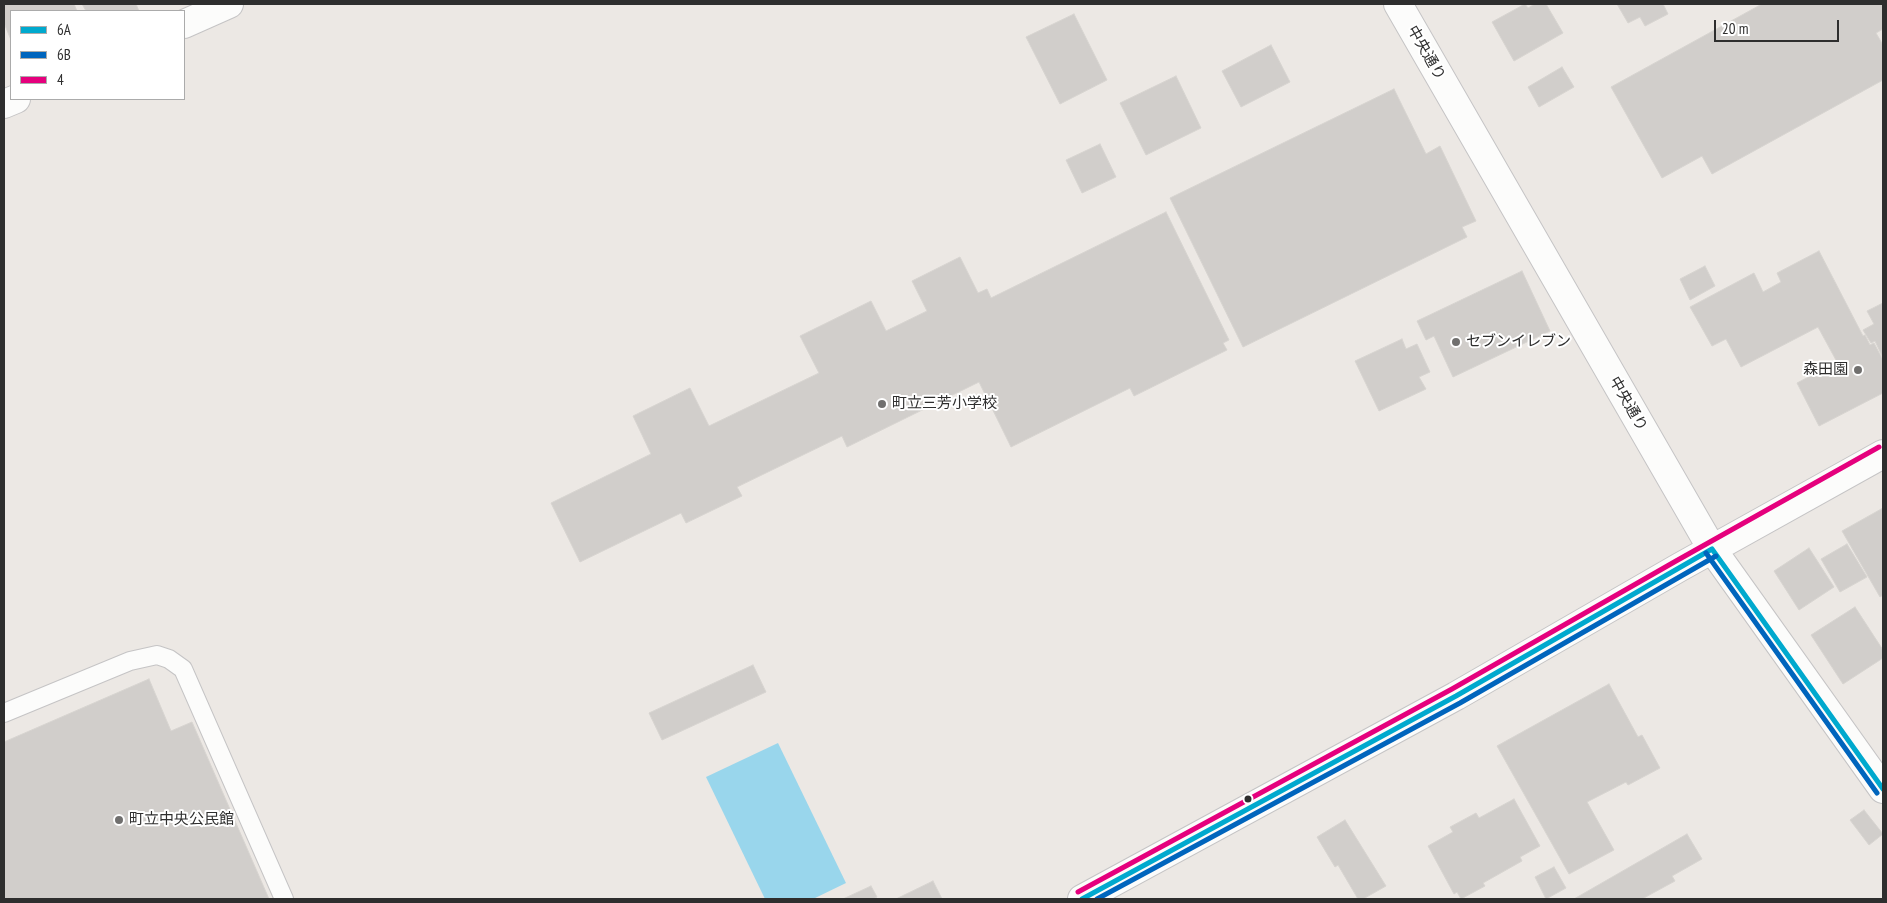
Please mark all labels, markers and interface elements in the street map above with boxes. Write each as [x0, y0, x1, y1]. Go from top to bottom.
legend [10, 10, 185, 100]
scale bar [1717, 10, 1842, 42]
text: 20 m [1722, 19, 1748, 38]
text: 6A [57, 20, 71, 39]
street label: 中央通り [1403, 23, 1449, 83]
text: 6B [57, 45, 71, 64]
text: 4 [57, 70, 64, 89]
place label: セブンイレブン [1466, 333, 1571, 351]
marker: セブンイレブン [1450, 336, 1462, 348]
place label: 森田園 [1803, 361, 1848, 379]
marker: 森田園 [1852, 364, 1864, 376]
street label: 中央通り [1605, 374, 1651, 434]
place label: 町立三芳小学校 [892, 395, 997, 413]
marker: 町立三芳小学校 [876, 398, 888, 410]
unlabelled marker [1243, 794, 1253, 804]
place label: 町立中央公民館 [129, 811, 234, 829]
marker: 町立中央公民館 [113, 814, 125, 826]

